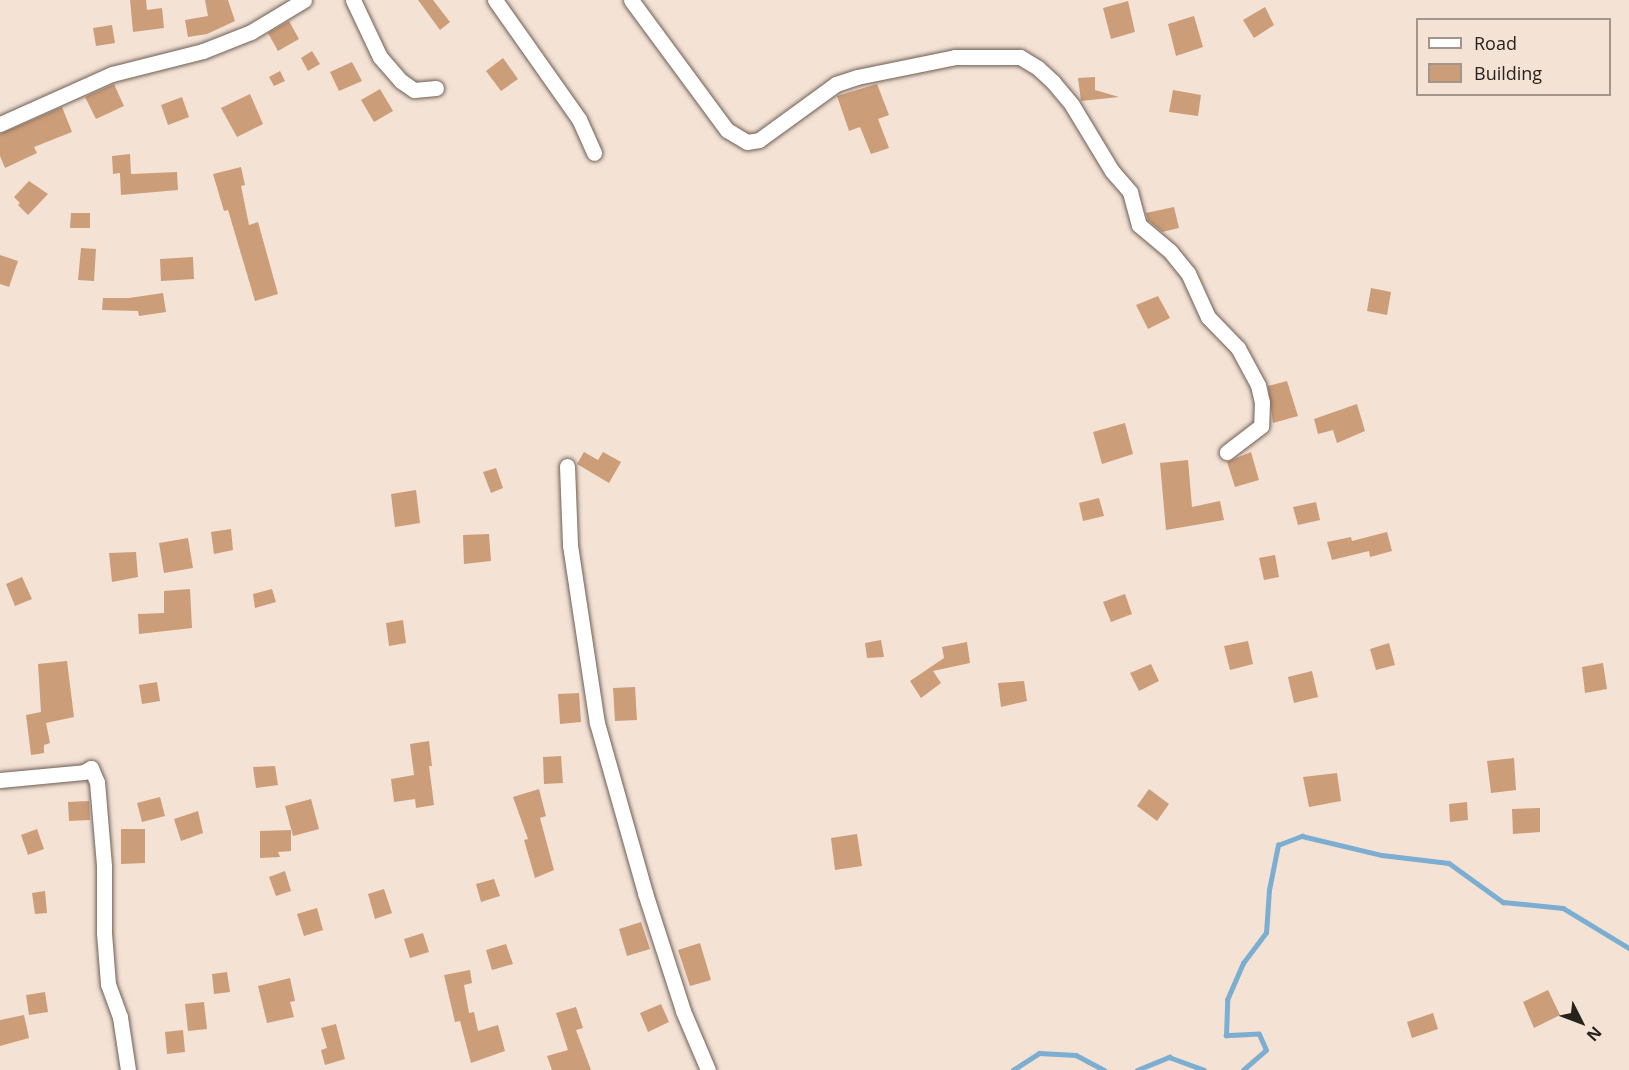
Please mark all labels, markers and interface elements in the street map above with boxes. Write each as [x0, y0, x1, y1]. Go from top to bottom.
legend [1416, 18, 1611, 96]
text: Road [1474, 31, 1517, 55]
text: Building [1474, 61, 1542, 85]
north arrow [1551, 992, 1611, 1052]
text: N [1582, 1022, 1607, 1046]

